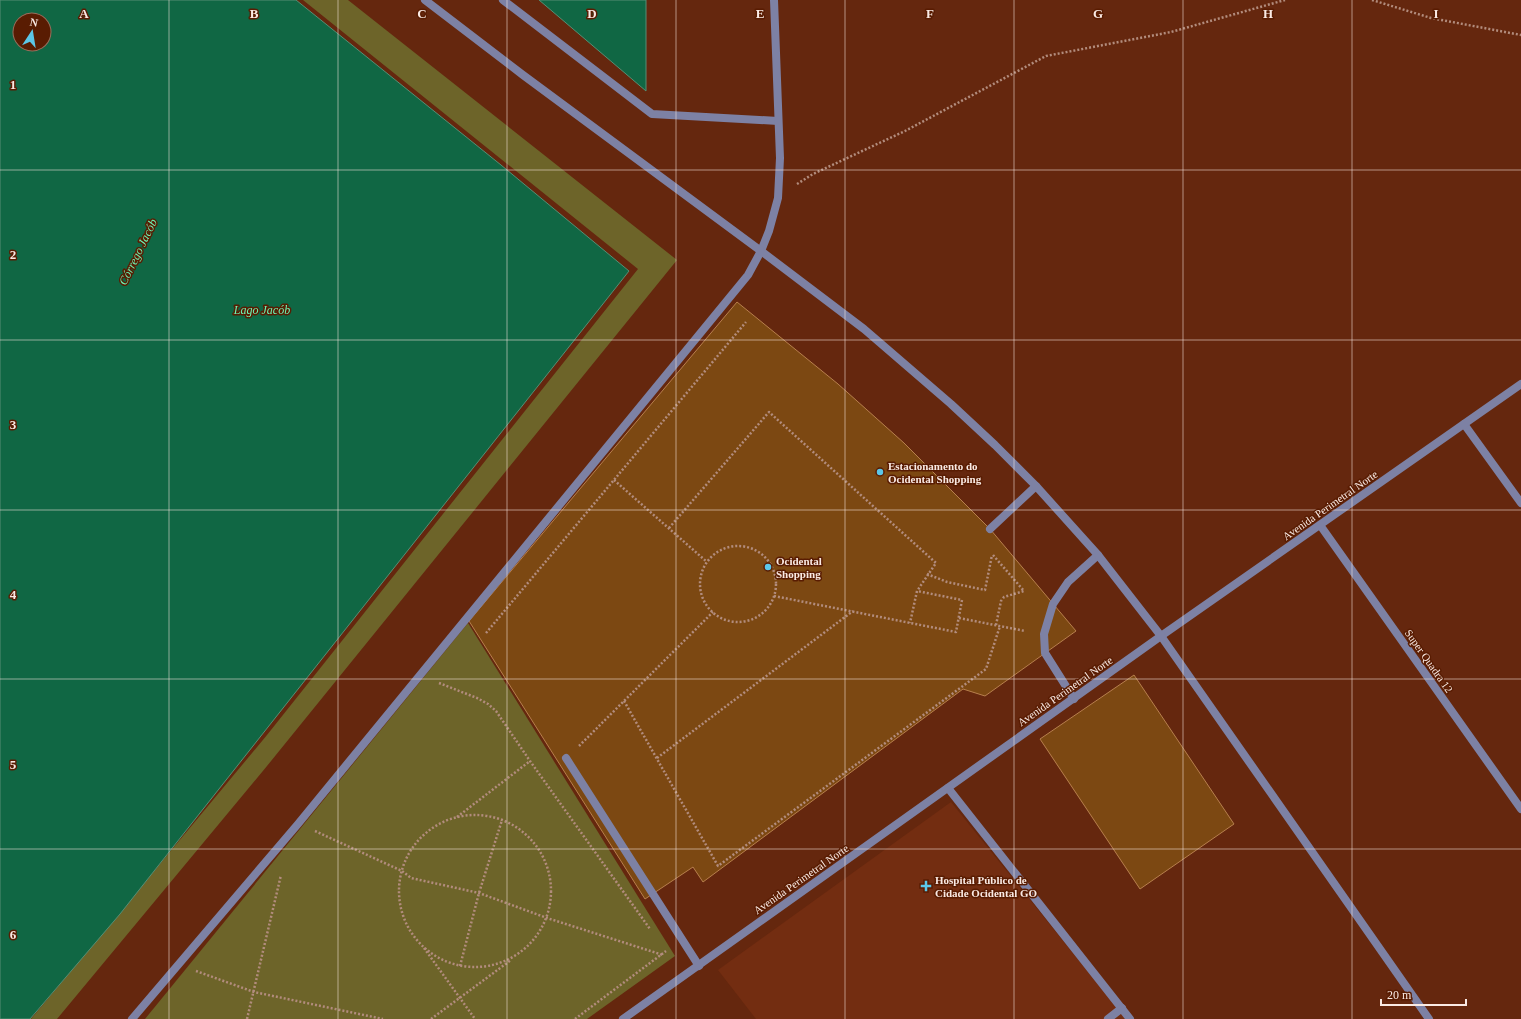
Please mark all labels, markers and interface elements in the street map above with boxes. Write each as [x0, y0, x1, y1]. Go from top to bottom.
text: A [79, 6, 89, 21]
text: B [250, 6, 259, 21]
text: C [417, 6, 427, 21]
text: D [587, 6, 597, 21]
text: E [756, 6, 764, 21]
text: F [926, 6, 934, 21]
text: G [1093, 6, 1103, 21]
text: H [1263, 6, 1273, 21]
text: I [1433, 6, 1439, 21]
north arrow [12, 12, 52, 52]
text: N [29, 16, 39, 29]
text: 1 [10, 77, 16, 92]
water label: Córrego Jacób [116, 217, 160, 287]
text: 2 [10, 247, 16, 262]
water label: Lago Jacób [233, 303, 290, 317]
text: 3 [10, 417, 17, 432]
place label: Estacionamento do Ocidental Shopping [888, 460, 982, 485]
marker: Estacionamento do Ocidental Shopping [875, 467, 885, 477]
street label: Avenida Perimetral Norte [1280, 468, 1380, 542]
place label: Ocidental Shopping [776, 555, 822, 580]
marker: Ocidental Shopping [763, 562, 773, 572]
text: 4 [10, 587, 17, 602]
street label: Super Quadra 12 [1403, 627, 1455, 695]
street label: Avenida Perimetral Norte [1015, 654, 1115, 728]
text: 5 [10, 757, 17, 772]
street label: Avenida Perimetral Norte [751, 842, 851, 916]
place label: Hospital Público de Cidade Ocidental GO [935, 874, 1038, 899]
marker: Hospital Público de Cidade Ocidental GO [920, 880, 932, 892]
text: 6 [10, 927, 17, 942]
scale bar [1381, 981, 1466, 1007]
text: 20 m [1387, 988, 1412, 1002]

